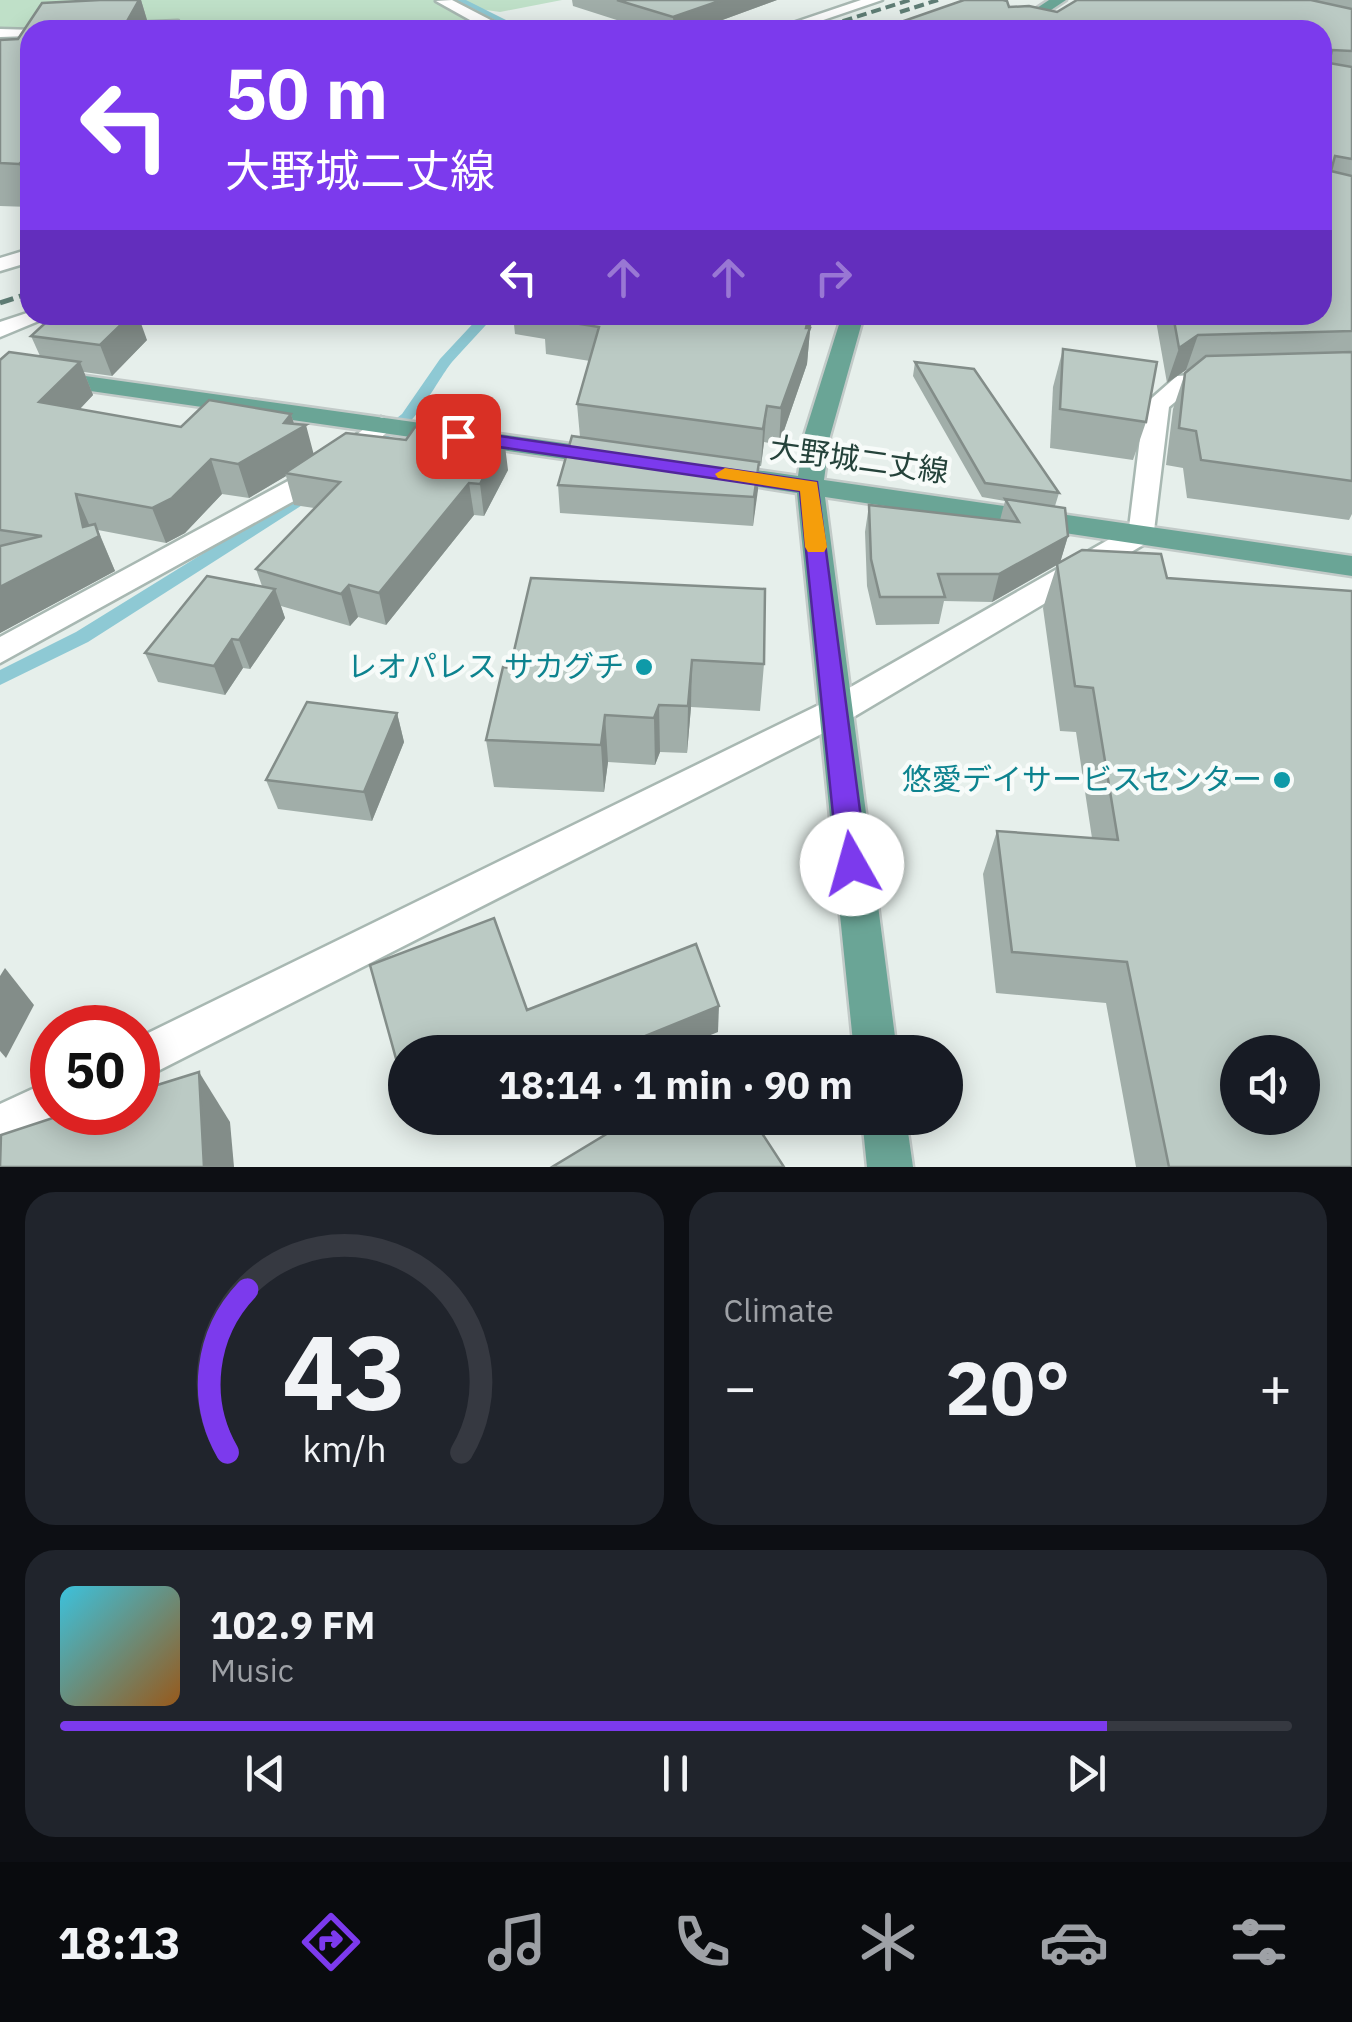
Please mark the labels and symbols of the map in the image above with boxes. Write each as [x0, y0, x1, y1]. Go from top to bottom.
pin [416, 394, 501, 479]
street label: 大野城二丈線 [767, 427, 951, 490]
place label: レオパレス サカグチ [347, 646, 624, 685]
marker: レオパレス サカグチ [633, 656, 655, 678]
place label: 悠愛デイサービスセンター [902, 759, 1262, 798]
marker: 悠愛デイサービスセンター [1271, 769, 1293, 791]
position arrow [800, 812, 904, 916]
speed limit sign: 50 [30, 1005, 160, 1135]

